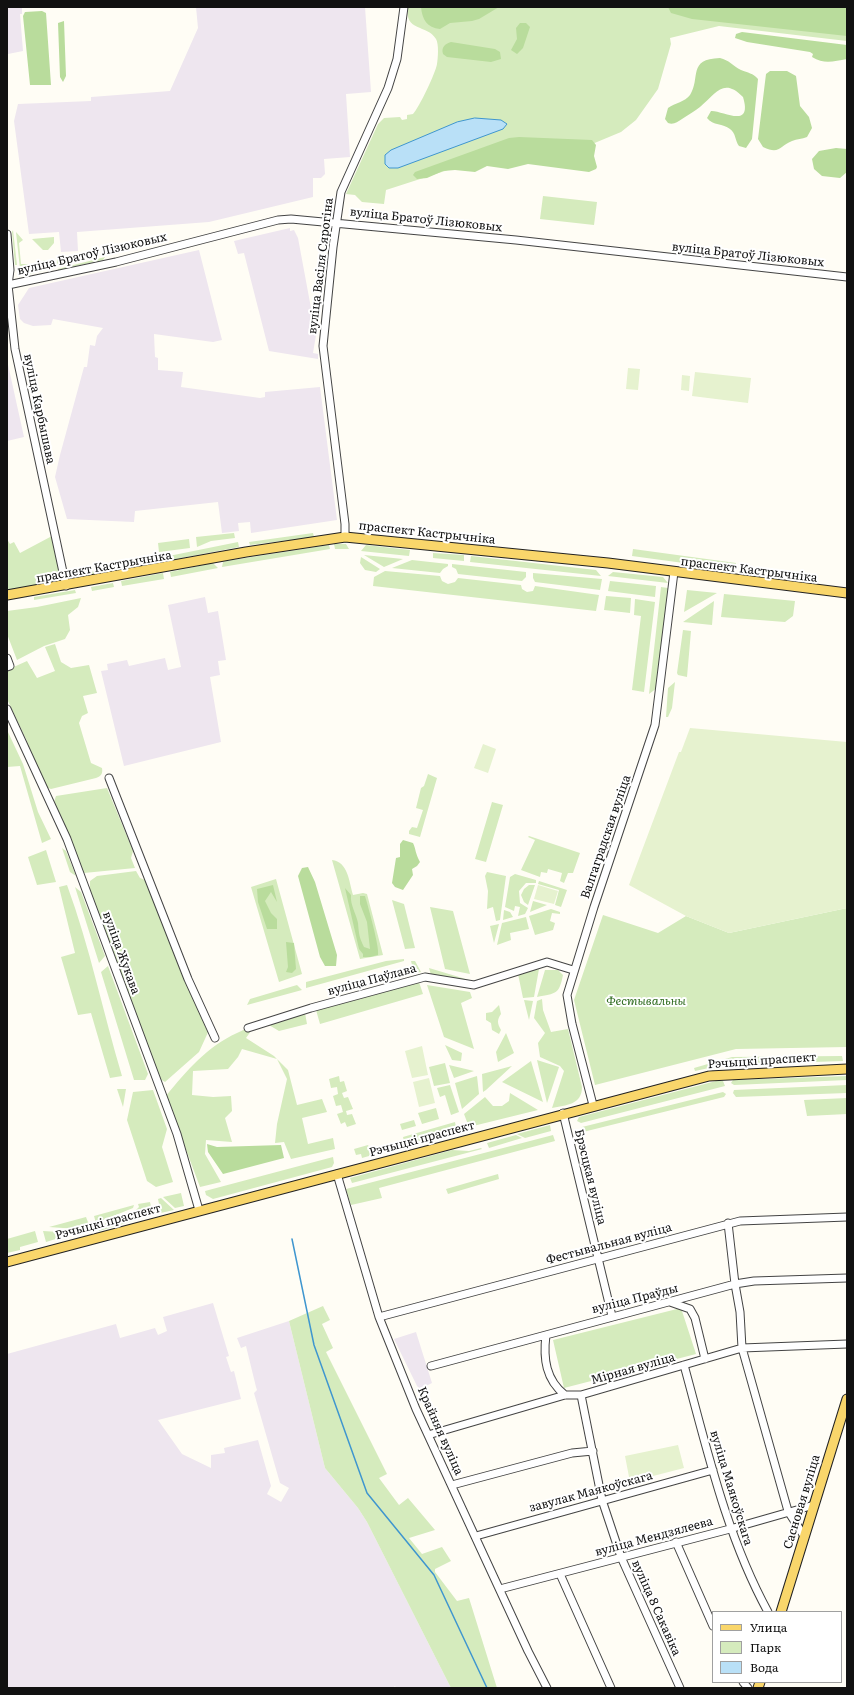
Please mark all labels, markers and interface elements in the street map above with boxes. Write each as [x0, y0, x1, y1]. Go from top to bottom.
street label: вуліца Васіля Сярогіна [305, 197, 337, 335]
street label: вуліца Братоў Лізюковых [349, 205, 503, 235]
street label: вуліца Братоў Лізюковых [16, 230, 168, 278]
street label: вуліца Братоў Лізюковых [671, 240, 825, 270]
street label: вуліца Карбышава [20, 353, 58, 465]
street label: праспект Кастрычніка [358, 519, 496, 547]
street label: праспект Кастрычніка [35, 548, 173, 586]
street label: праспект Кастрычніка [680, 554, 818, 586]
street label: Валгаградская вуліца [578, 773, 634, 901]
street label: вуліца Жукава [99, 910, 143, 996]
street label: вуліца Паўлава [326, 961, 418, 999]
park label: Фестывальны [606, 994, 686, 1008]
street label: Рэчыцкі праспект [707, 1050, 817, 1072]
street label: Рэчыцкі праспект [368, 1118, 476, 1160]
street label: Брэсцкая вуліца [571, 1128, 609, 1226]
street label: Рэчыцкі праспект [54, 1201, 162, 1243]
street label: Фестывальная вуліца [544, 1220, 674, 1268]
street label: вуліца Праўды [590, 1281, 680, 1317]
street label: Мірная вуліца [589, 1350, 677, 1388]
street label: Крайняя вуліца [414, 1385, 466, 1477]
street label: вуліца Маякоўскага [707, 1429, 755, 1547]
street label: Сасновая вуліца [781, 1453, 823, 1551]
street label: завулак Маякоўскага [528, 1469, 654, 1515]
street label: вуліца Мендзялеева [593, 1514, 715, 1560]
street label: вуліца 8 Сакавіка [628, 1558, 684, 1658]
legend [712, 1611, 842, 1683]
text: Улица [750, 1618, 787, 1636]
text: Парк [750, 1638, 781, 1656]
text: Вода [750, 1658, 779, 1676]

